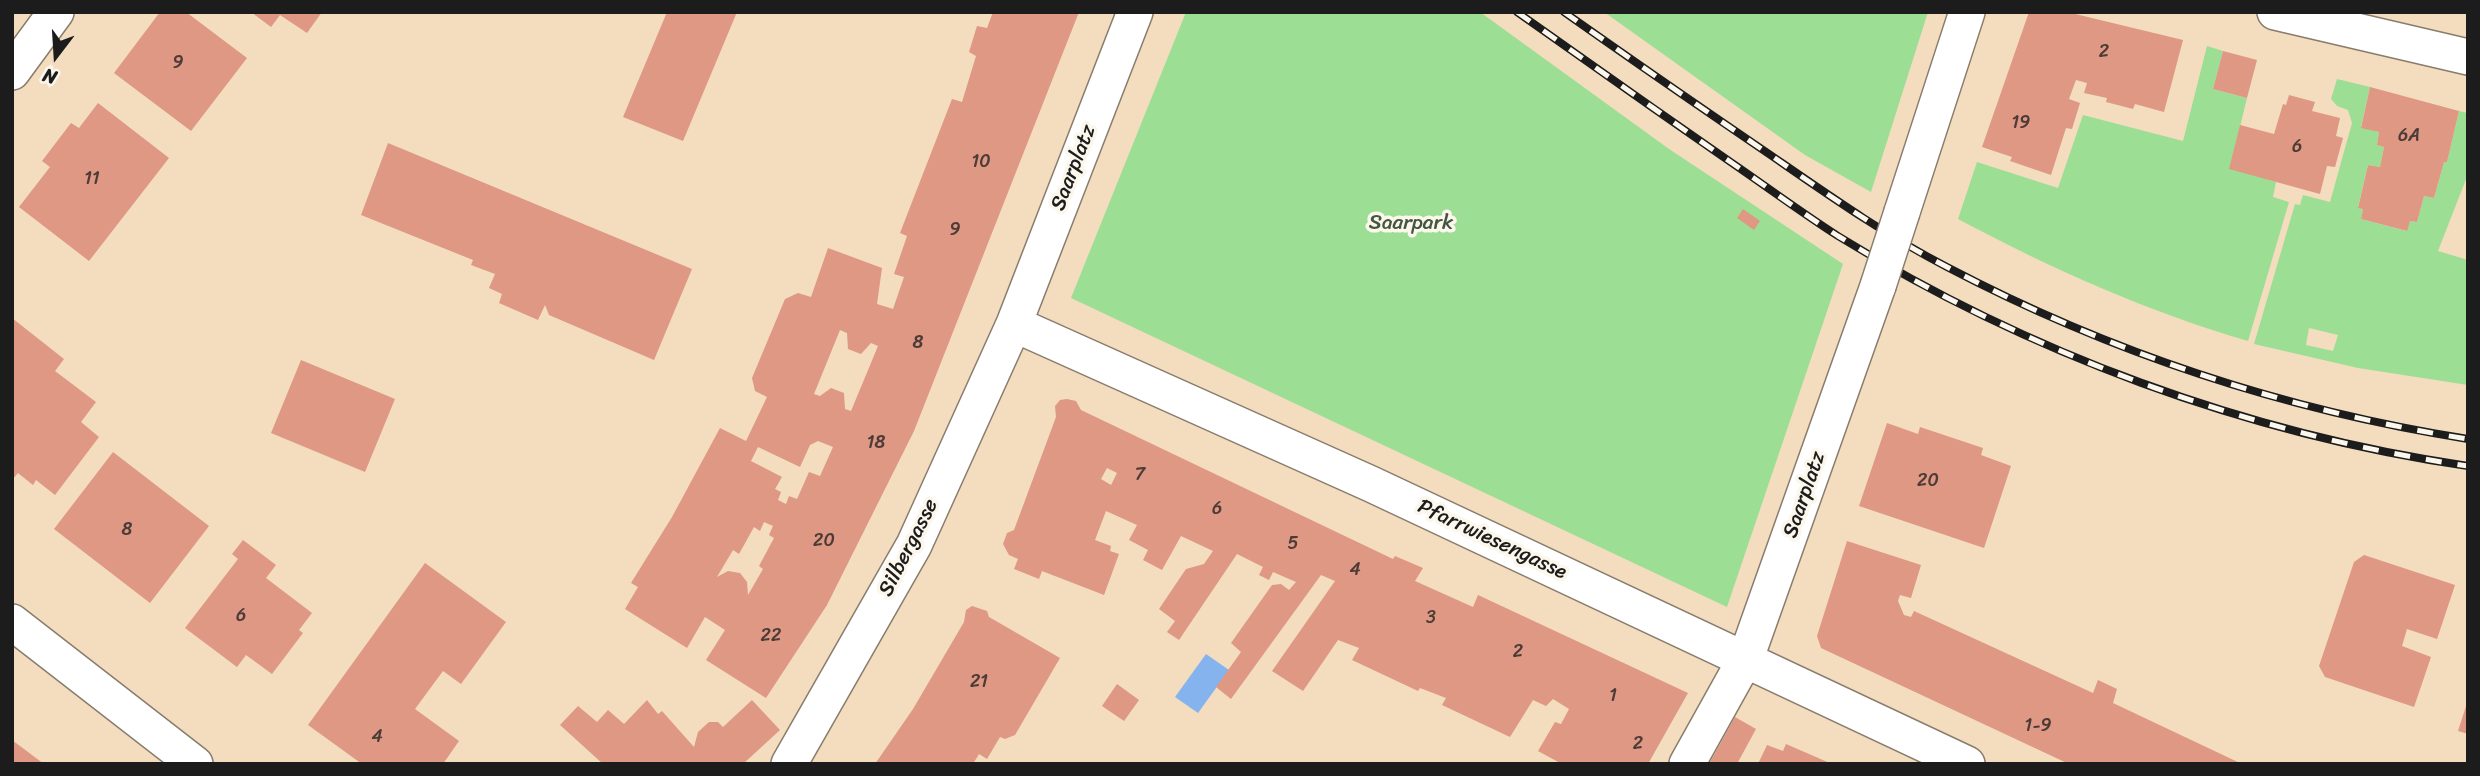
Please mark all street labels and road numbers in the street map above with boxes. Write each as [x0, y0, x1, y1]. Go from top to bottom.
street label: Saarplatz [1046, 122, 1102, 214]
street label: Saarplatz [1778, 449, 1832, 541]
street label: Pfarrwiesengasse [1413, 494, 1571, 586]
street label: Silbergasse [874, 495, 944, 601]

